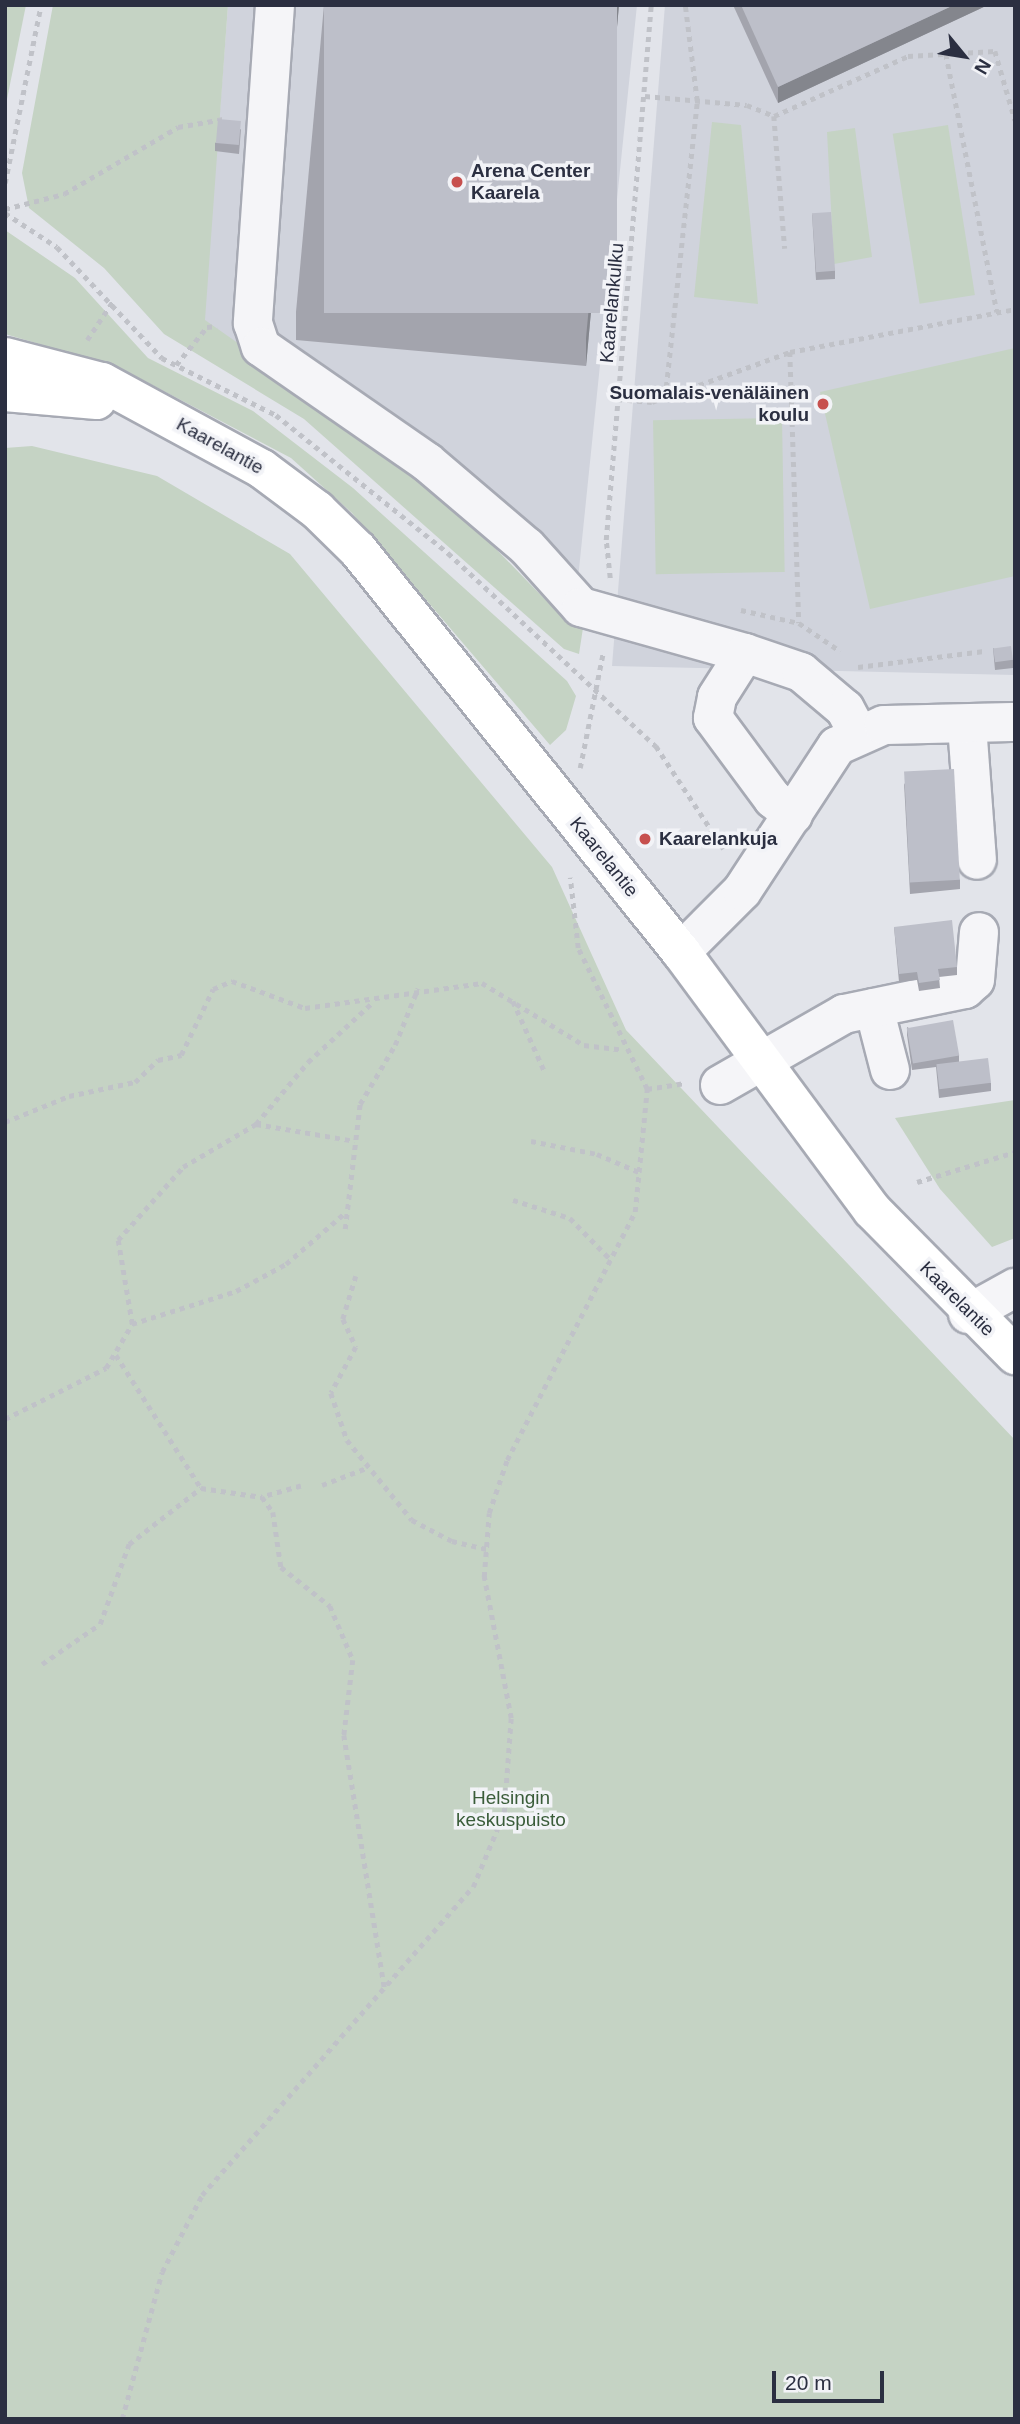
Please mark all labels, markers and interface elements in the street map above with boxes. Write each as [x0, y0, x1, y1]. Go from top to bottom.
north arrow [929, 21, 999, 91]
text: N [970, 56, 995, 78]
place label: Arena Center Kaarela [471, 160, 590, 204]
marker: Arena Center Kaarela [449, 174, 465, 190]
street label: Kaarelankulku [595, 242, 629, 364]
place label: Suomalais-venäläinen koulu [609, 382, 809, 426]
marker: Suomalais-venäläinen koulu [815, 396, 831, 412]
street label: Kaarelantie [172, 413, 268, 479]
street label: Kaarelantie [565, 812, 643, 902]
place label: Kaarelankuja [659, 828, 777, 850]
marker: Kaarelankuja [637, 831, 653, 847]
street label: Kaarelantie [915, 1257, 999, 1341]
park label: Helsingin keskuspuisto [456, 1787, 566, 1831]
scale bar [775, 2358, 887, 2402]
text: 20 m [785, 2371, 832, 2394]

